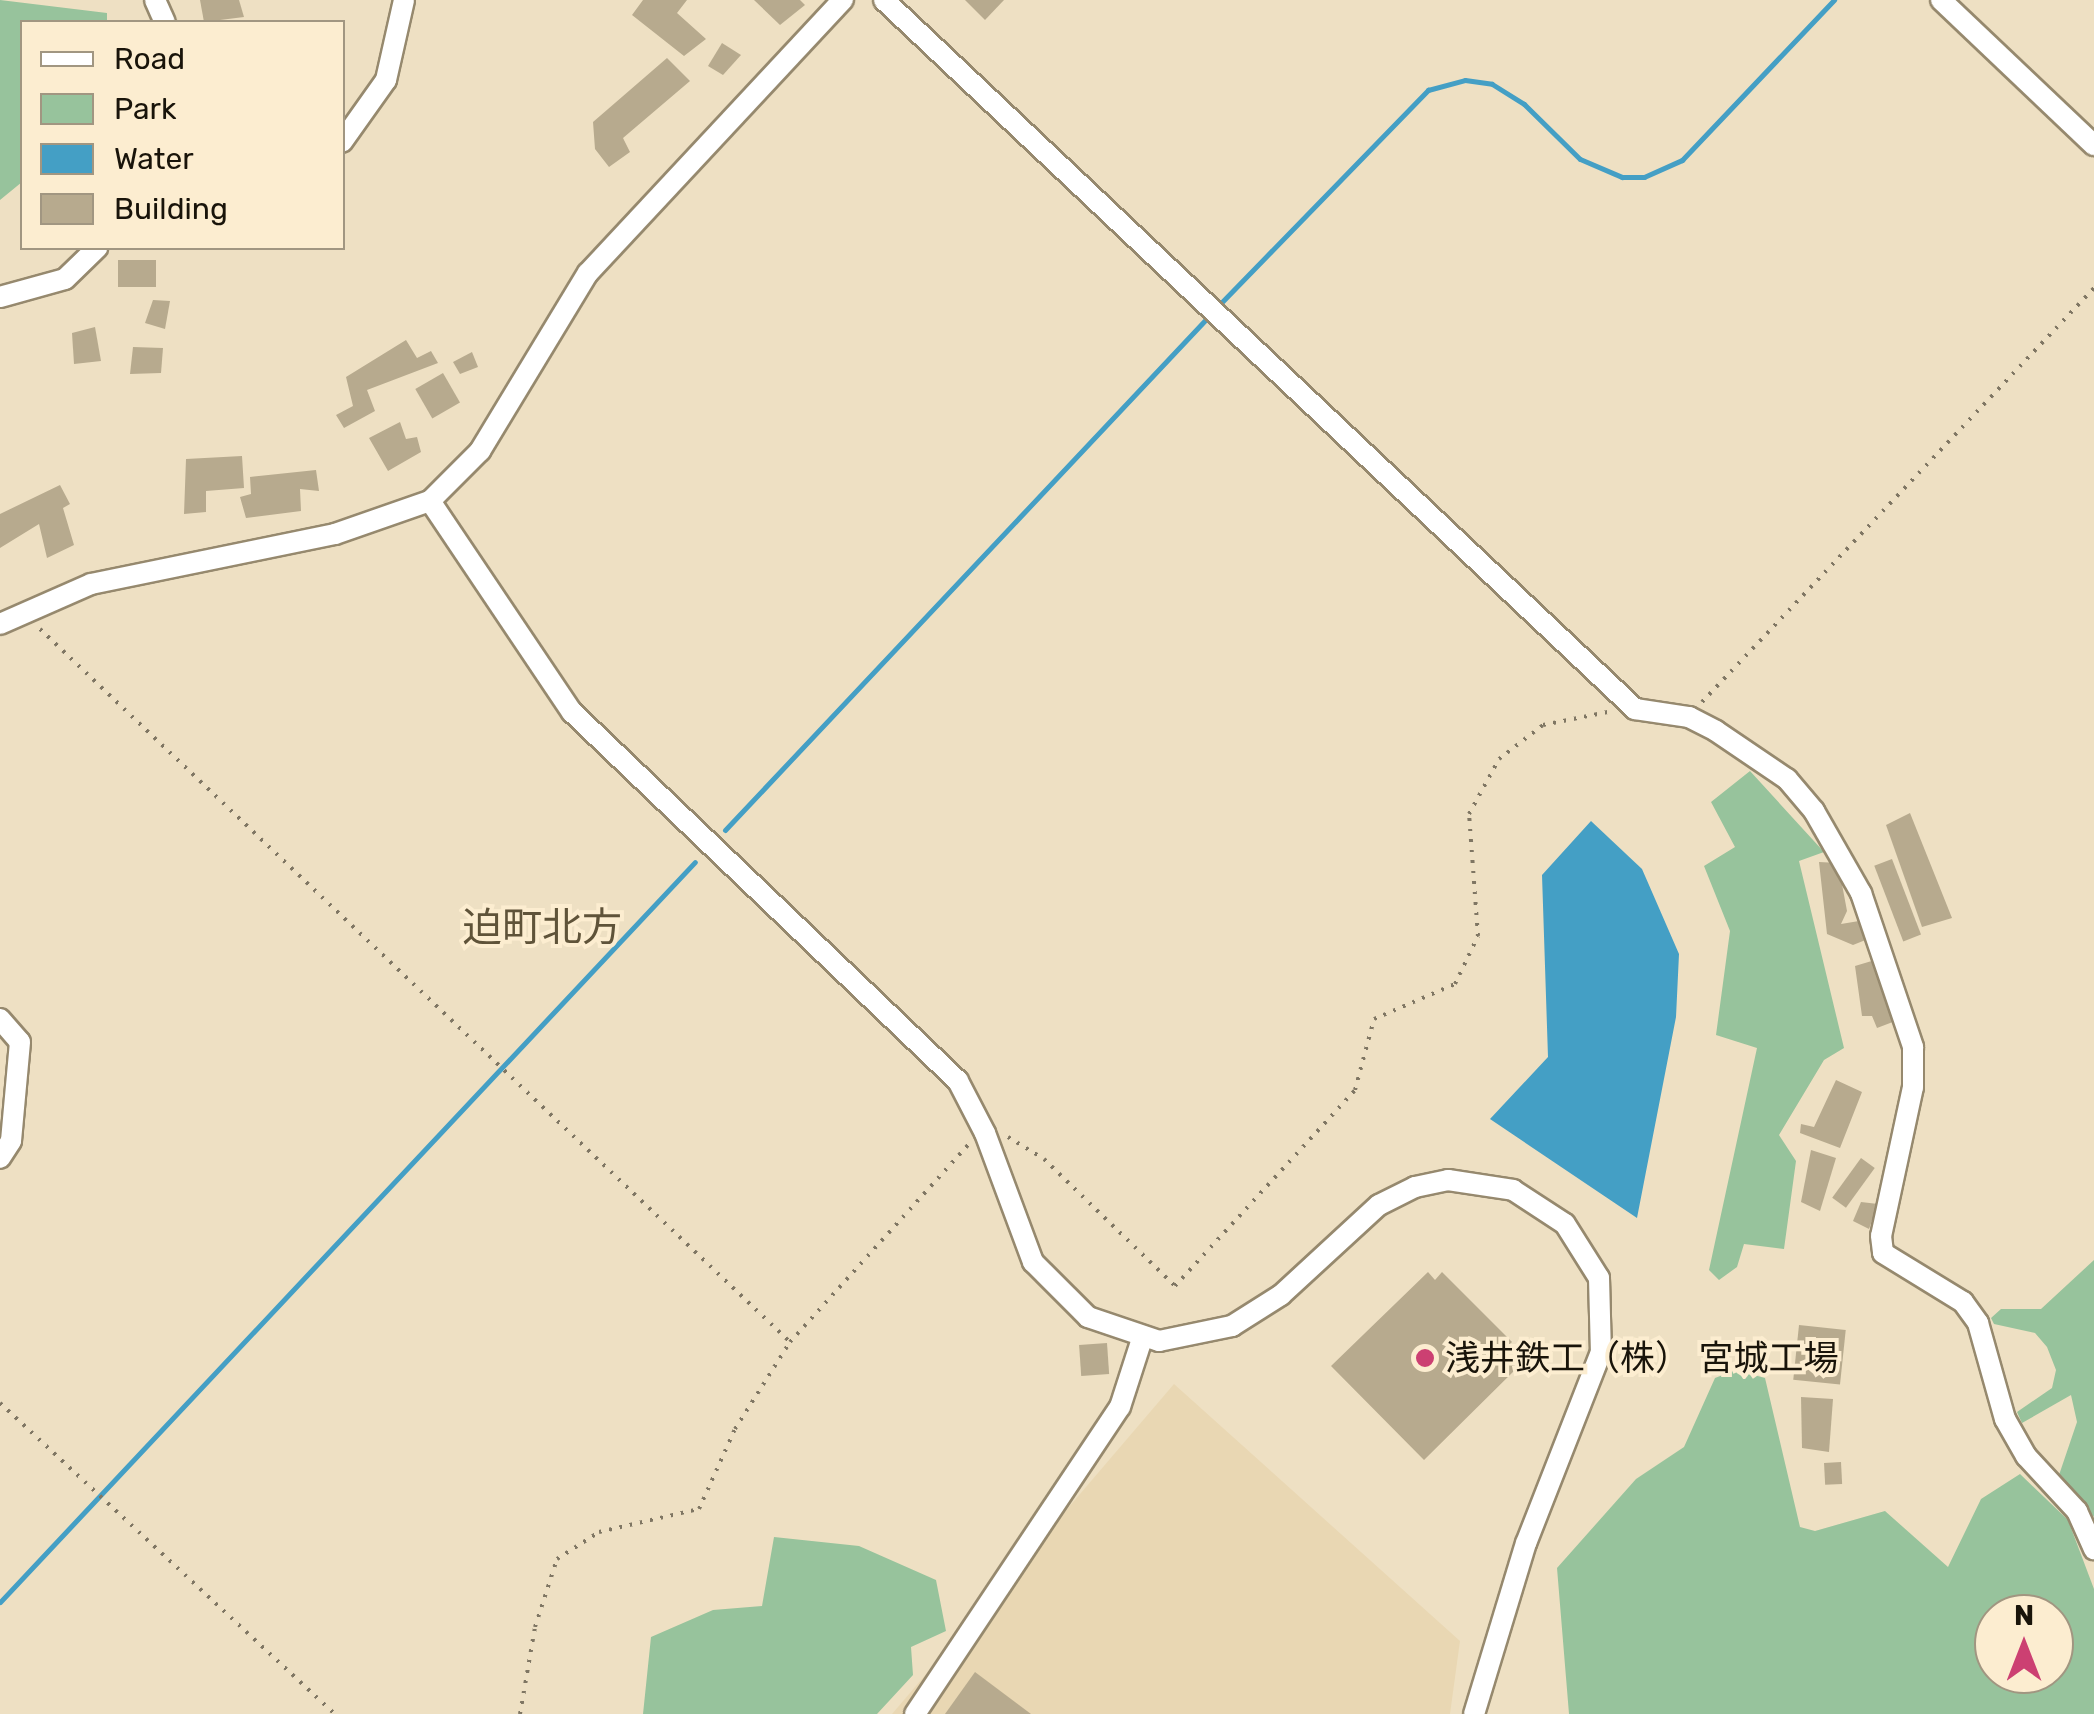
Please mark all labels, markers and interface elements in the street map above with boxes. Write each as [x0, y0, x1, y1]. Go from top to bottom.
legend [20, 20, 345, 250]
text: Road [114, 41, 185, 77]
text: Park [114, 91, 176, 127]
text: Water [114, 141, 194, 177]
text: Building [114, 191, 228, 227]
district label: 迫町北方 [462, 904, 622, 952]
place label: 浅井鉄工（株） 宮城工場 [1445, 1337, 1839, 1379]
marker: 浅井鉄工（株） 宮城工場 [1414, 1347, 1436, 1369]
north arrow [1974, 1594, 2074, 1694]
text: N [2014, 1599, 2034, 1632]

